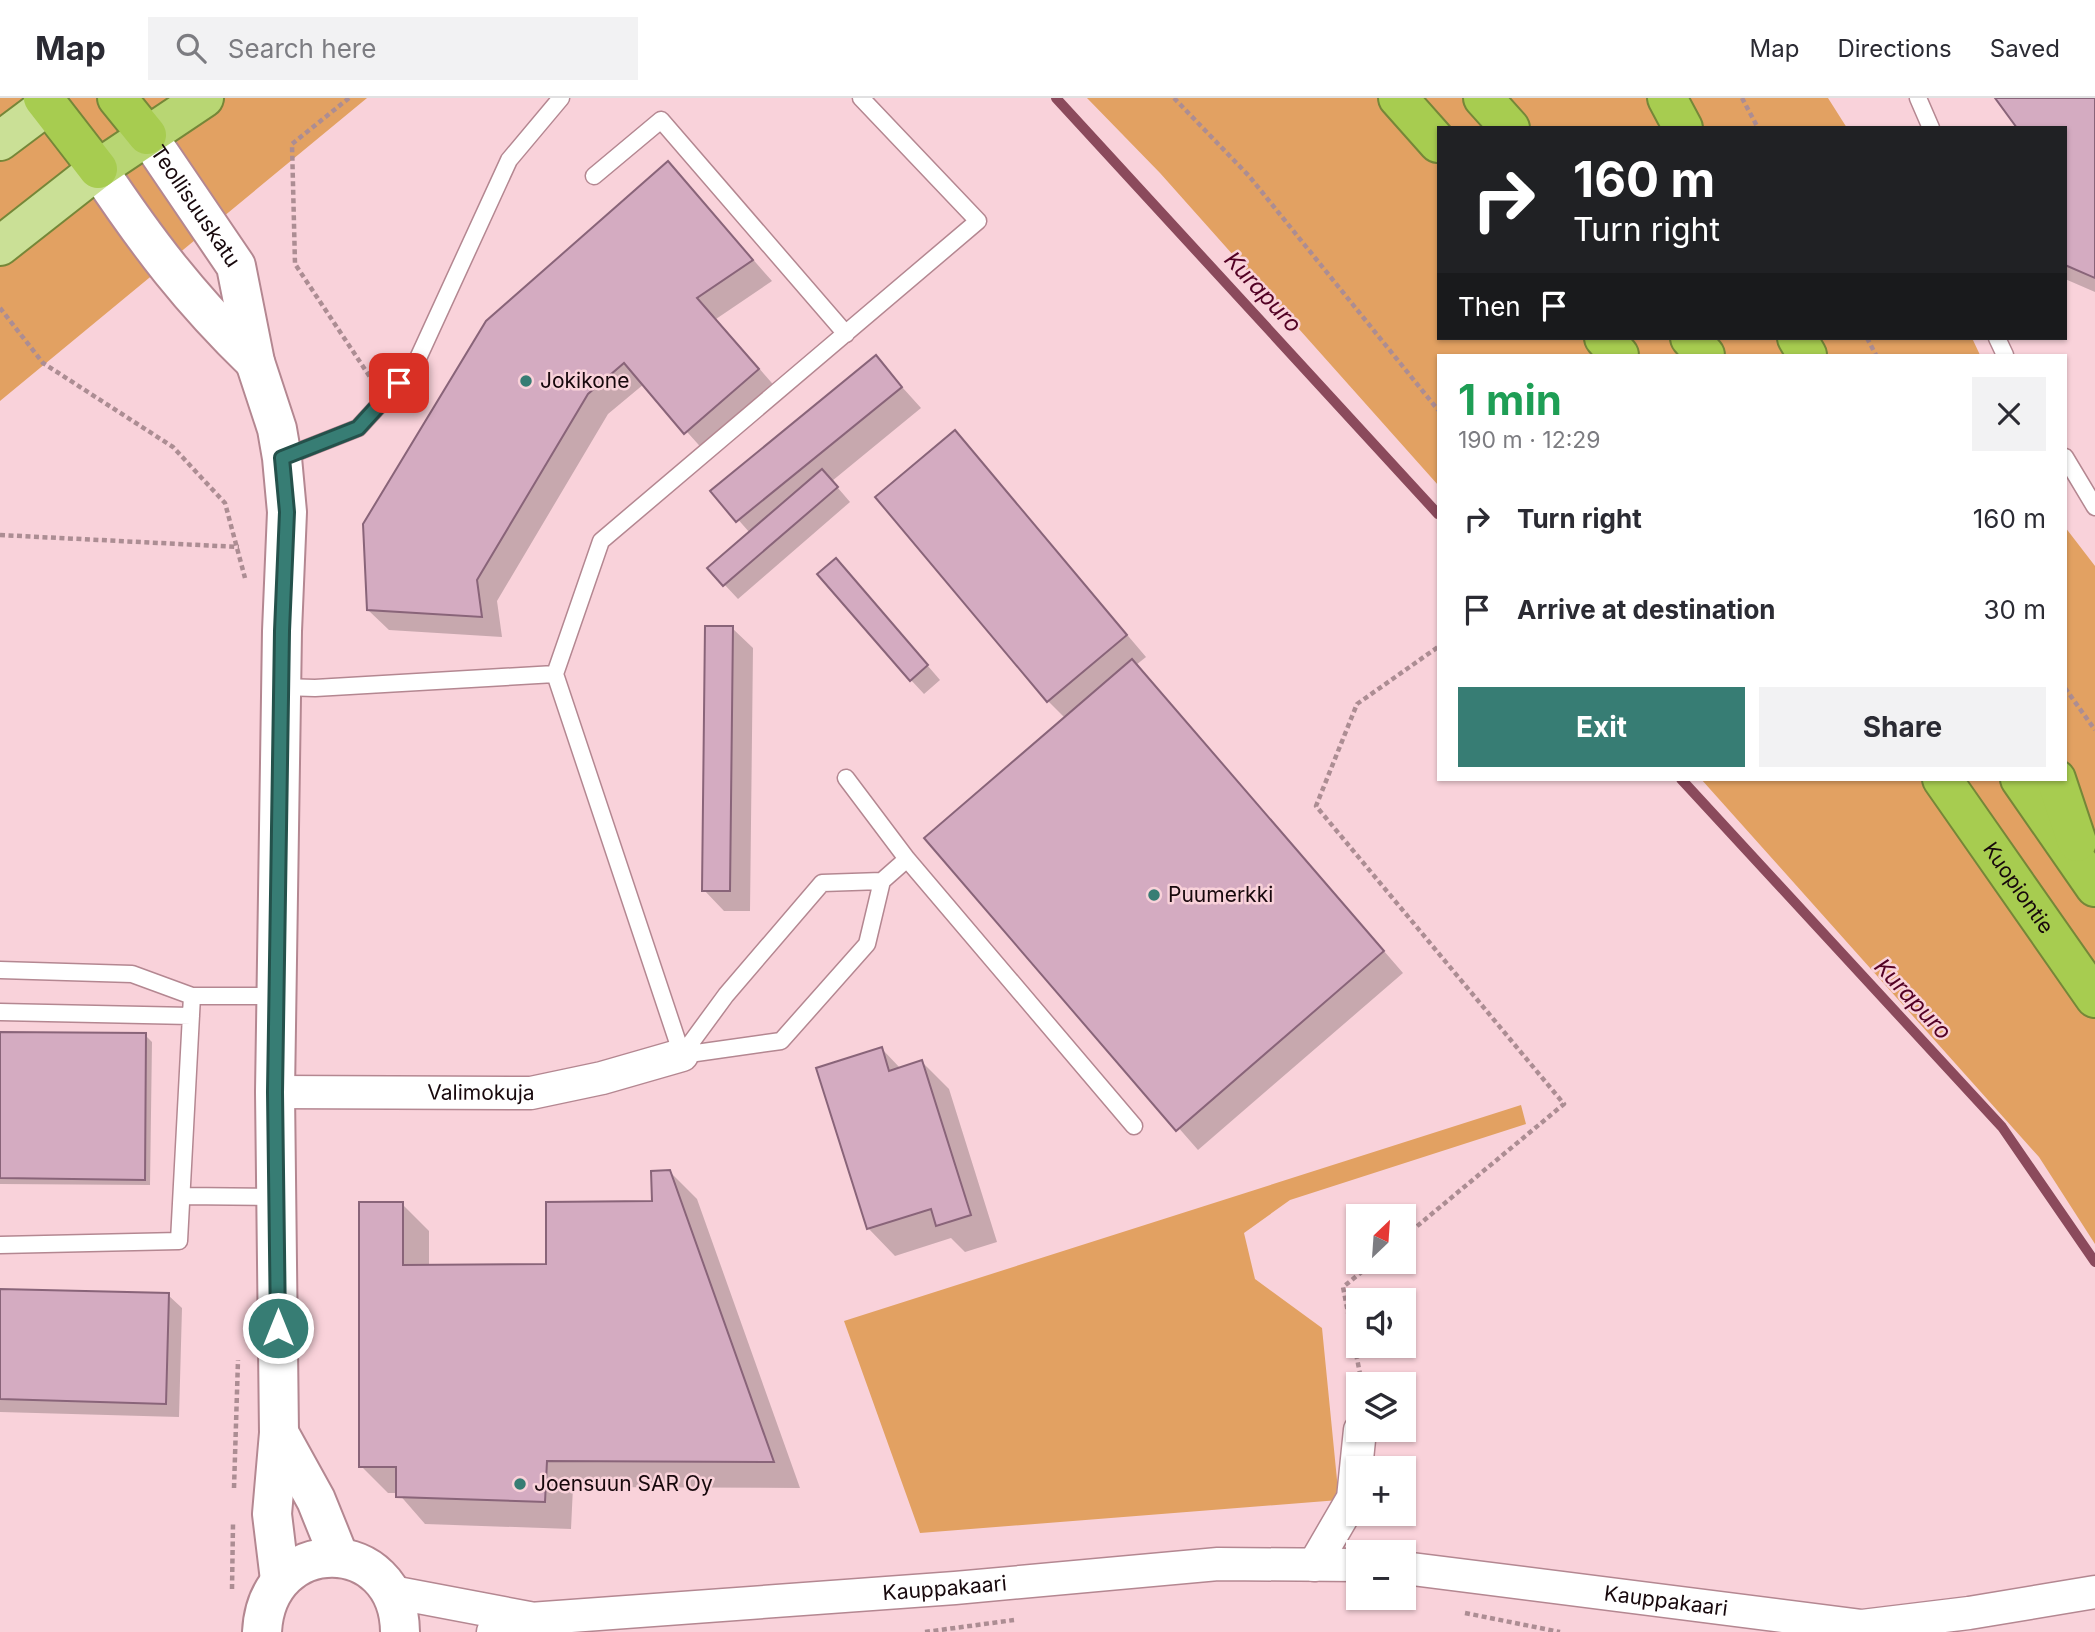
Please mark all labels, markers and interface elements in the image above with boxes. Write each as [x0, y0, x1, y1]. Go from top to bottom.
search box [148, 17, 638, 80]
text: Map [35, 28, 106, 68]
icon: search [172, 29, 210, 67]
text: Search here [228, 33, 376, 64]
text: Map [1750, 34, 1799, 63]
text: Directions [1837, 34, 1952, 63]
text: Saved [1990, 34, 2060, 63]
street label: Teollisuuskatu [146, 140, 246, 271]
text: 160 m [1573, 150, 1715, 209]
icon: right [1458, 154, 1549, 245]
text: Turn right [1573, 210, 1720, 249]
water label: Kurapuro [1218, 246, 1308, 338]
icon: arrive [1535, 287, 1573, 325]
text: Then [1458, 291, 1521, 322]
pin [369, 353, 429, 413]
icon: arrive [380, 364, 418, 402]
place label: Jokikone [540, 368, 630, 393]
marker: Jokikone [518, 373, 534, 389]
text: 1 min [1458, 374, 1562, 425]
button: close [1972, 377, 2046, 451]
text: 190 m · 12:29 [1458, 426, 1601, 454]
icon: right [1458, 500, 1496, 538]
text: Turn right [1517, 503, 1642, 534]
text: 160 m [1973, 503, 2046, 534]
icon: arrive [1458, 591, 1496, 629]
text: Arrive at destination [1517, 594, 1776, 625]
text: 30 m [1983, 594, 2046, 625]
button: Exit [1458, 687, 1745, 767]
button: Share [1759, 687, 2046, 767]
street label: Kuopiontie [1978, 837, 2059, 938]
place label: Puumerkki [1168, 882, 1273, 907]
marker: Puumerkki [1146, 887, 1162, 903]
water label: Kurapuro [1868, 953, 1958, 1045]
street label: Valimokuja [427, 1080, 535, 1105]
north arrow [1346, 1204, 1416, 1274]
map controls [1346, 1204, 1416, 1610]
button: sound [1346, 1288, 1416, 1358]
position arrow [241, 1291, 315, 1365]
button: layers [1346, 1372, 1416, 1442]
button: + [1346, 1456, 1416, 1526]
place label: Joensuun SAR Oy [534, 1471, 713, 1496]
marker: Joensuun SAR Oy [512, 1476, 528, 1492]
button: − [1346, 1540, 1416, 1610]
street label: Kauppakaari [882, 1570, 1008, 1605]
street label: Kauppakaari [1603, 1580, 1729, 1621]

